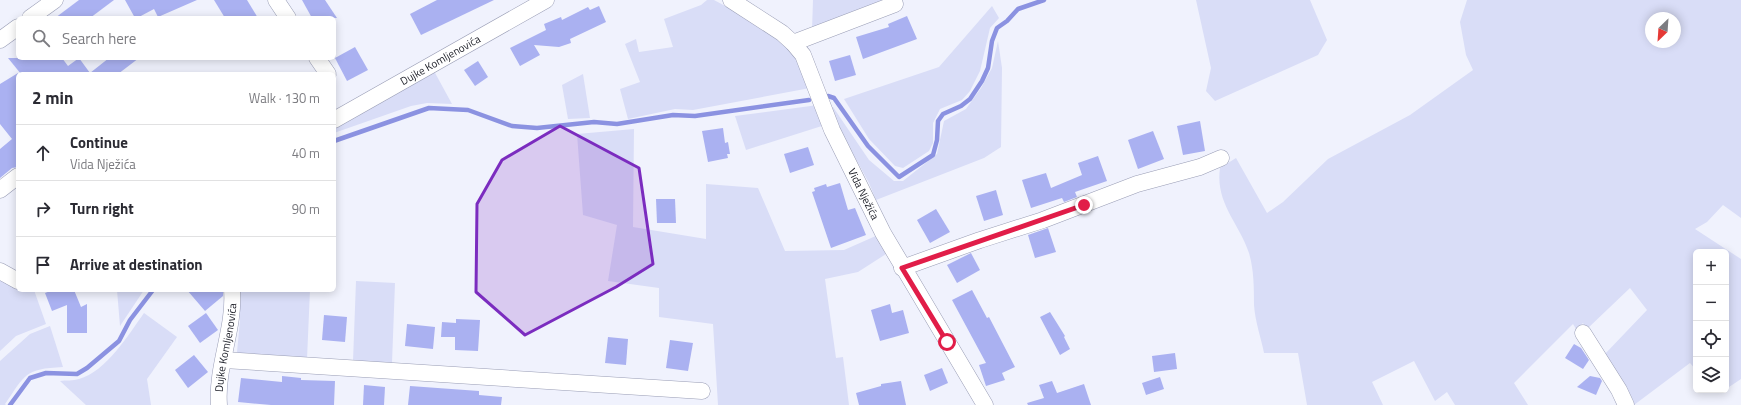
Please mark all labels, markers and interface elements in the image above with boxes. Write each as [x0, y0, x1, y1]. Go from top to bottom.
north arrow [1645, 12, 1681, 48]
search box [16, 16, 336, 60]
icon: search [30, 27, 52, 49]
text: Search here [62, 27, 136, 50]
street label: Dujke Komljenovića [397, 31, 484, 89]
text: 2 min [32, 85, 73, 111]
text: Walk · 130 m [249, 88, 320, 108]
text: Continue [70, 131, 128, 154]
icon: ahead [32, 142, 54, 164]
text: 40 m [292, 143, 320, 163]
text: Vida Nježića [70, 154, 136, 174]
street label: Vida Nježića [844, 165, 883, 223]
route end [1075, 196, 1093, 214]
text: Turn right [70, 197, 134, 220]
icon: right [32, 198, 54, 220]
text: 90 m [292, 199, 320, 219]
map controls [1693, 249, 1729, 393]
button: + [1693, 249, 1729, 285]
text: Arrive at destination [70, 253, 203, 276]
icon: arrive [32, 254, 54, 276]
button: − [1693, 285, 1729, 321]
street label: Dujke Komljenovića [211, 302, 240, 392]
button: locate [1693, 321, 1729, 357]
route start [938, 333, 956, 351]
button: layers [1693, 357, 1729, 393]

